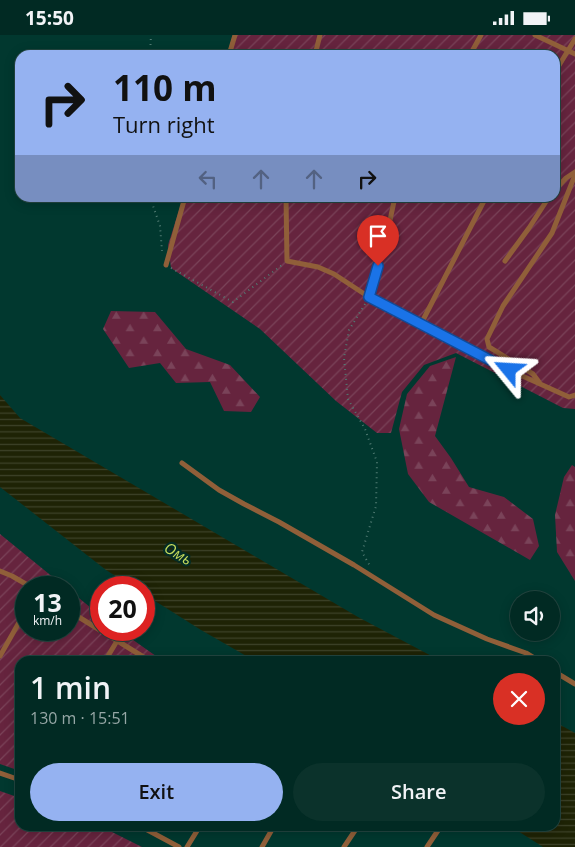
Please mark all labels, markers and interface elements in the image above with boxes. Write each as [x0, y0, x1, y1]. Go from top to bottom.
text: 15:50 [25, 5, 74, 31]
text: 110 m [113, 64, 217, 111]
icon: right [30, 70, 95, 135]
text: Turn right [113, 109, 215, 139]
icon: left [194, 165, 222, 193]
icon: ahead [247, 165, 275, 193]
icon: ahead [300, 165, 328, 193]
icon: right [353, 165, 381, 193]
pin [357, 215, 399, 266]
icon: arrive [364, 222, 392, 250]
position arrow [482, 343, 534, 395]
water label: Омь [161, 537, 196, 569]
speed limit sign: 20 [90, 576, 155, 641]
text: 13 [33, 585, 62, 619]
map controls [510, 591, 560, 641]
button: sound [510, 591, 560, 641]
text: km/h [33, 612, 62, 629]
text: 1 min [30, 667, 111, 708]
button: close [493, 673, 545, 725]
text: 130 m · 15:51 [30, 707, 130, 729]
button: Exit [30, 763, 283, 821]
button: Share [293, 763, 545, 821]

